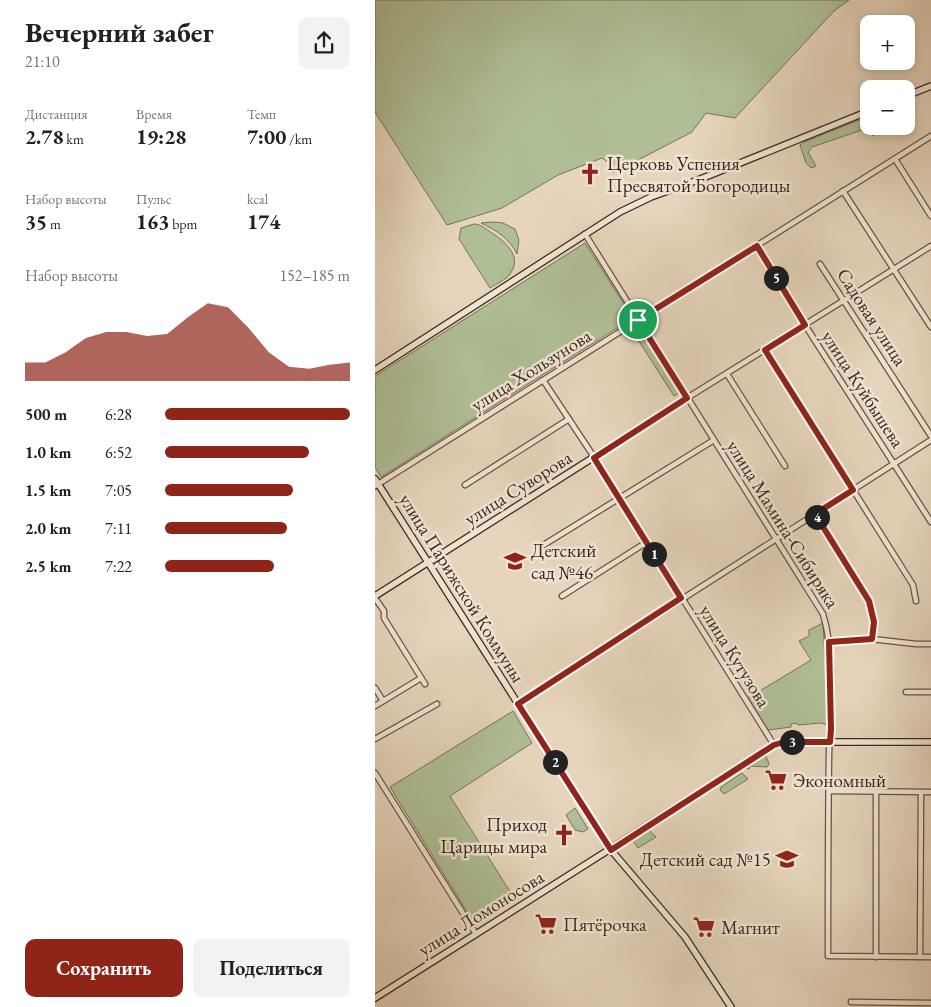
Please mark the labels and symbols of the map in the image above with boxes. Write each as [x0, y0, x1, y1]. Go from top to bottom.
place label: Церковь Успения Пресвятой Богородицы [607, 151, 791, 198]
church icon: Церковь Успения Пресвятой Богородицы [577, 161, 603, 187]
street label: Садовая улица [831, 263, 913, 371]
pin: 5 [763, 266, 789, 290]
pin [617, 299, 659, 341]
street label: улица Хользунова [466, 323, 596, 417]
street label: улица Куйбышева [816, 326, 911, 453]
street label: улица Мамина-Сибиряка [721, 435, 845, 613]
street label: улица Суворова [459, 445, 577, 531]
street label: улица Парижской Коммуны [393, 489, 531, 688]
pin: 4 [805, 504, 829, 530]
place label: Детский сад №46 [531, 538, 596, 585]
pin: 1 [641, 542, 667, 566]
school or university icon: Детский сад №46 [502, 548, 528, 574]
street label: улица Кутузова [694, 600, 777, 712]
pin: 3 [779, 730, 805, 754]
pin: 2 [543, 750, 567, 774]
supermarket icon: Экономный [763, 767, 789, 793]
place label: Экономный [793, 768, 886, 793]
place label: Приход Царицы мира [441, 812, 547, 859]
church icon: Приход Царицы мира [551, 822, 577, 848]
school or university icon: Детский сад №15 [774, 846, 800, 872]
place label: Детский сад №15 [640, 847, 771, 872]
street label: улица Ломоносова [413, 864, 549, 962]
supermarket icon: Пятёрочка [533, 911, 559, 937]
place label: Пятёрочка [563, 912, 647, 937]
supermarket icon: Магнит [691, 914, 717, 940]
place label: Магнит [721, 915, 780, 940]

